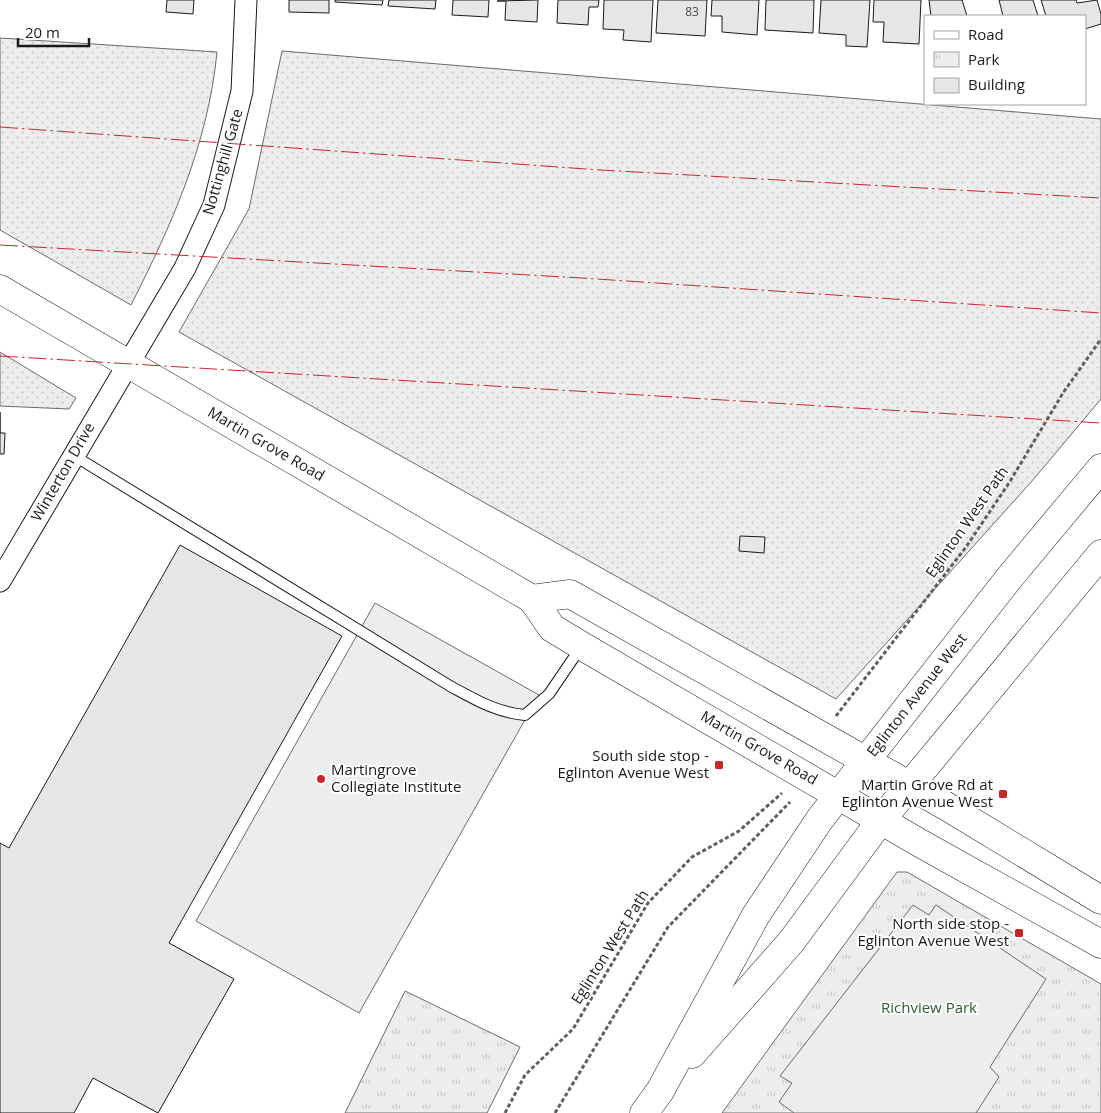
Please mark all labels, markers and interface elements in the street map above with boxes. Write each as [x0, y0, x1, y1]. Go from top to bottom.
house number: 83 [685, 3, 699, 20]
scale bar [18, 15, 89, 47]
legend [924, 15, 1086, 105]
text: 20 m [25, 22, 60, 42]
text: Road [968, 24, 1004, 44]
text: Park [968, 49, 999, 69]
text: Building [968, 74, 1025, 94]
street label: Nottinghill Gate [197, 106, 247, 217]
street label: Martin Grove Road [204, 402, 329, 485]
street label: Winterton Drive [26, 418, 99, 525]
street label: Eglinton West Path [920, 462, 1012, 581]
street label: Eglinton Avenue West [862, 628, 971, 760]
street label: Martin Grove Road [697, 706, 822, 789]
place label: South side stop - Eglinton Avenue West [557, 745, 709, 782]
place label: Martingrove Collegiate Institute [331, 759, 461, 796]
marker: South side stop - Eglinton Avenue West [713, 759, 725, 771]
marker: Martingrove Collegiate Institute [315, 773, 327, 785]
place label: Martin Grove Rd at Eglinton Avenue West [841, 774, 993, 811]
marker: Martin Grove Rd at Eglinton Avenue West [997, 788, 1009, 800]
street label: Eglinton West Path [566, 885, 652, 1007]
place label: North side stop - Eglinton Avenue West [857, 913, 1009, 950]
marker: North side stop - Eglinton Avenue West [1013, 927, 1025, 939]
park label: Richview Park [881, 997, 977, 1017]

